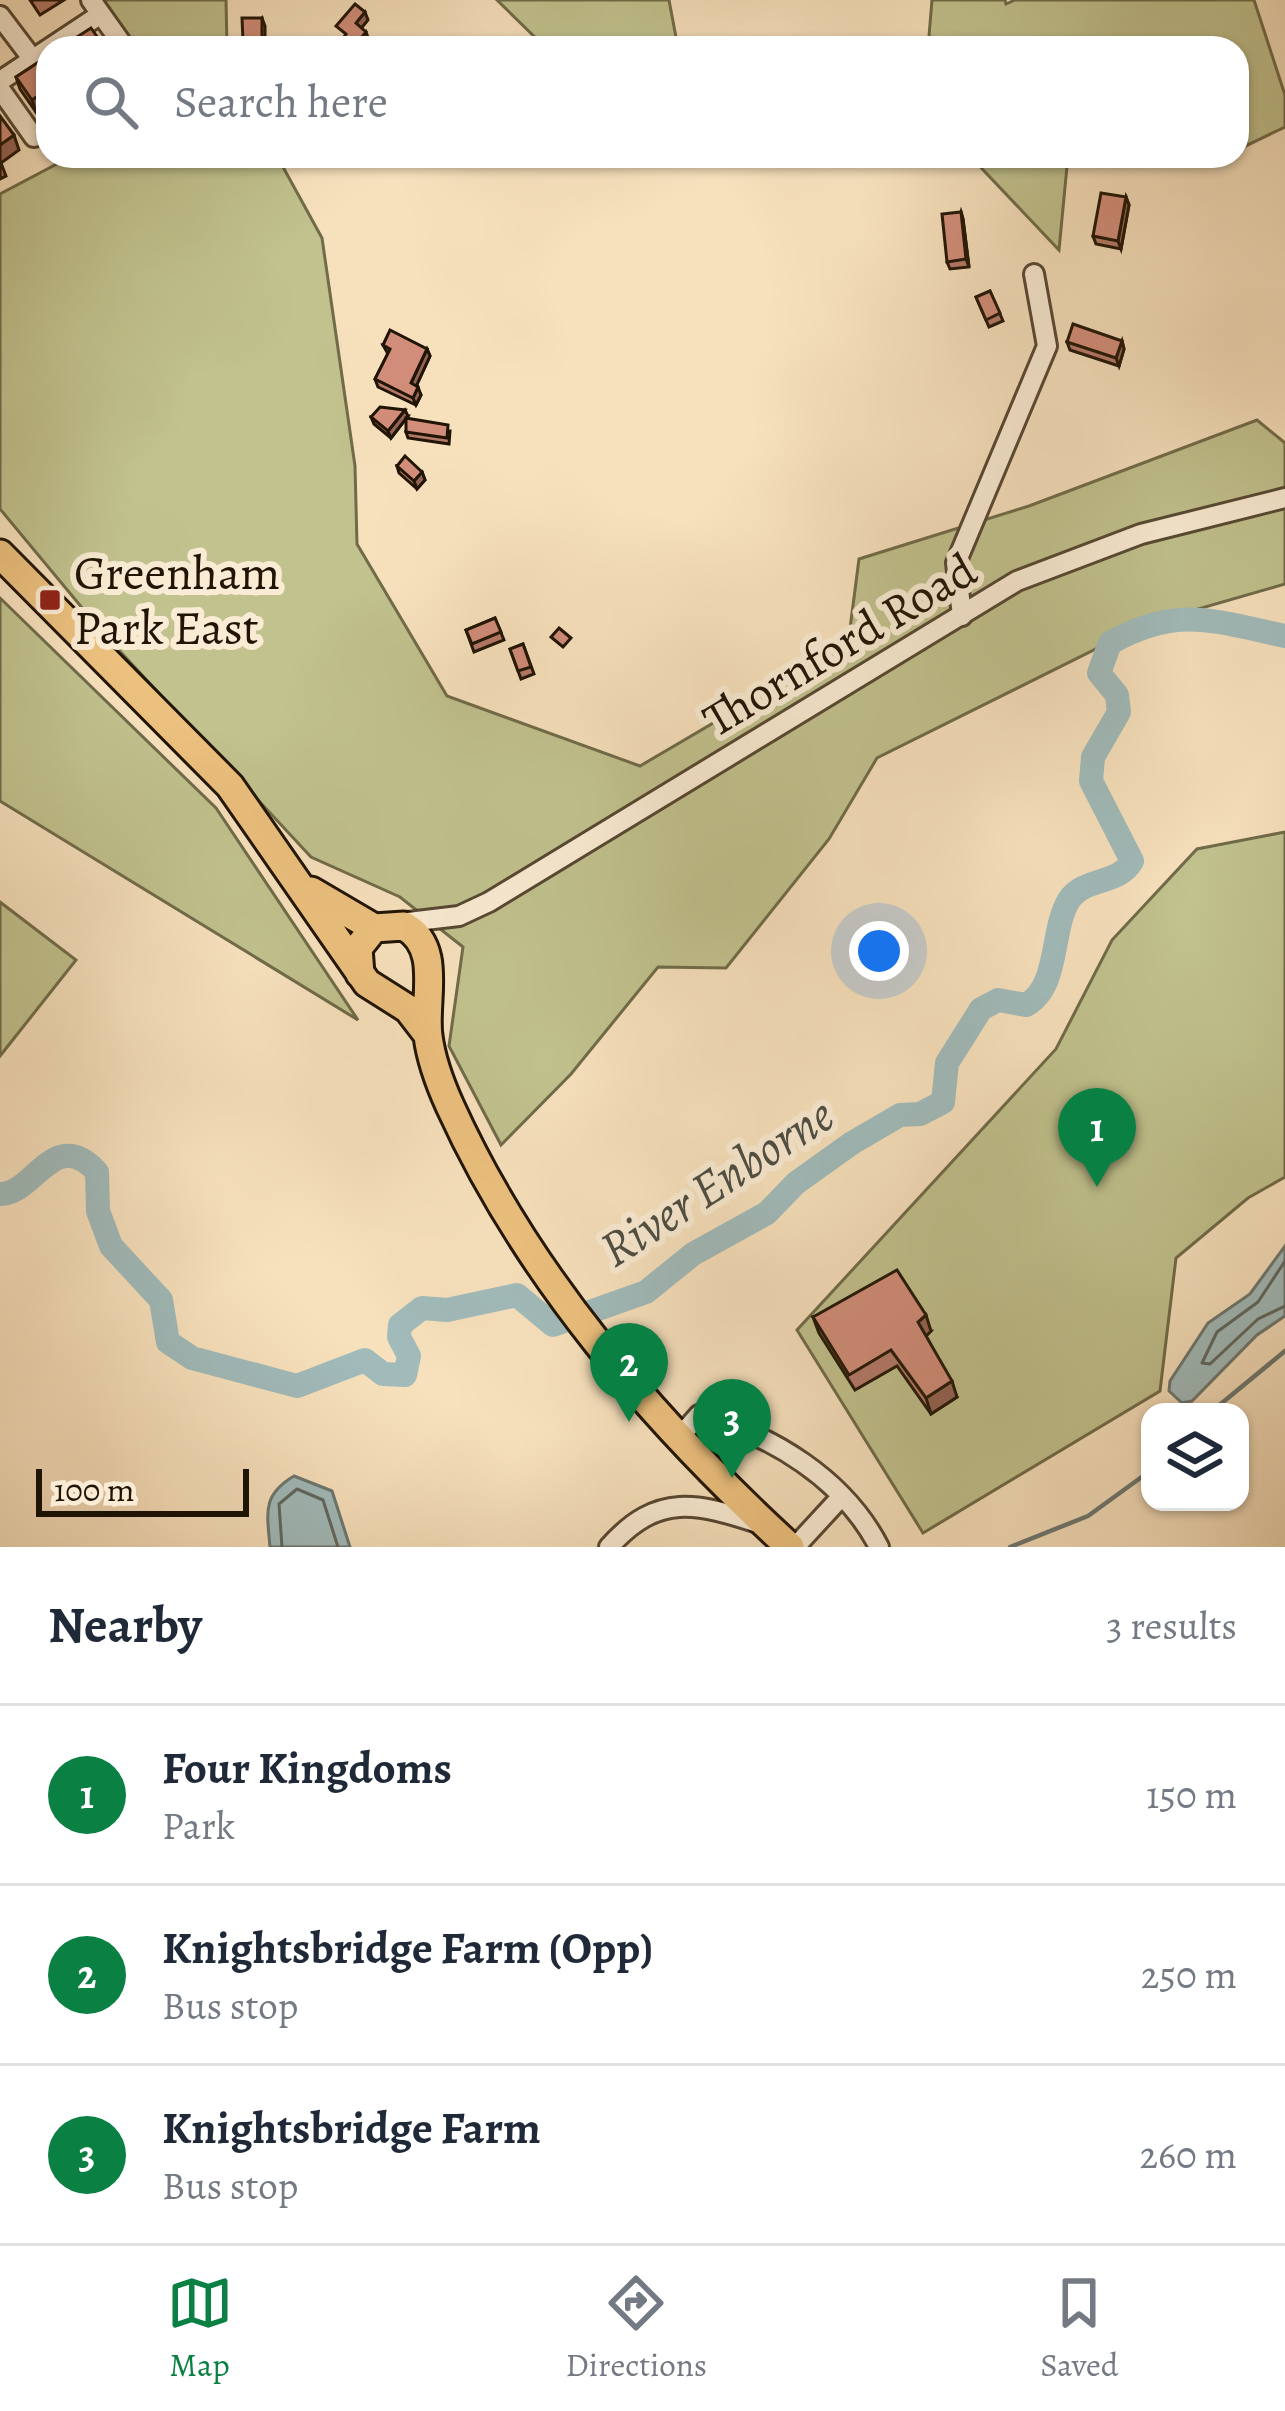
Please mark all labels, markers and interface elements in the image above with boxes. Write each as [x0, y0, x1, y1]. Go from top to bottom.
search box [36, 36, 1249, 168]
icon: search [78, 69, 144, 135]
text: Search here [174, 71, 388, 133]
street label: Thornford Road [690, 537, 989, 752]
place label: Greenham Park East [74, 540, 280, 661]
marker: Greenham Park East [37, 587, 63, 613]
your location [849, 921, 909, 981]
water label: River Enborne [586, 1080, 847, 1284]
pin: 1 [1058, 1088, 1136, 1187]
pin: 2 [590, 1323, 668, 1422]
pin: 3 [693, 1379, 771, 1478]
map controls [1141, 1403, 1249, 1511]
button: layers [1141, 1403, 1249, 1511]
scale bar [36, 1463, 249, 1516]
text: 100 m [54, 1467, 134, 1512]
text: Nearby [48, 1590, 202, 1660]
text: 3 results [1106, 1599, 1237, 1652]
text: Four Kingdoms [162, 1737, 452, 1799]
text: 1 [80, 1768, 94, 1821]
text: 150 m [1146, 1768, 1237, 1821]
text: Park [162, 1799, 235, 1852]
text: Knightsbridge Farm (Opp) [162, 1917, 653, 1979]
text: 2 [78, 1948, 96, 2001]
text: 250 m [1141, 1948, 1237, 2001]
text: Bus stop [162, 1979, 298, 2032]
text: Knightsbridge Farm [162, 2097, 541, 2159]
text: 3 [79, 2128, 95, 2181]
text: 260 m [1139, 2128, 1237, 2181]
text: Bus stop [162, 2159, 298, 2212]
tab: Map [167, 2270, 233, 2387]
tab: Directions [566, 2270, 707, 2387]
tab: Saved [1040, 2270, 1118, 2387]

